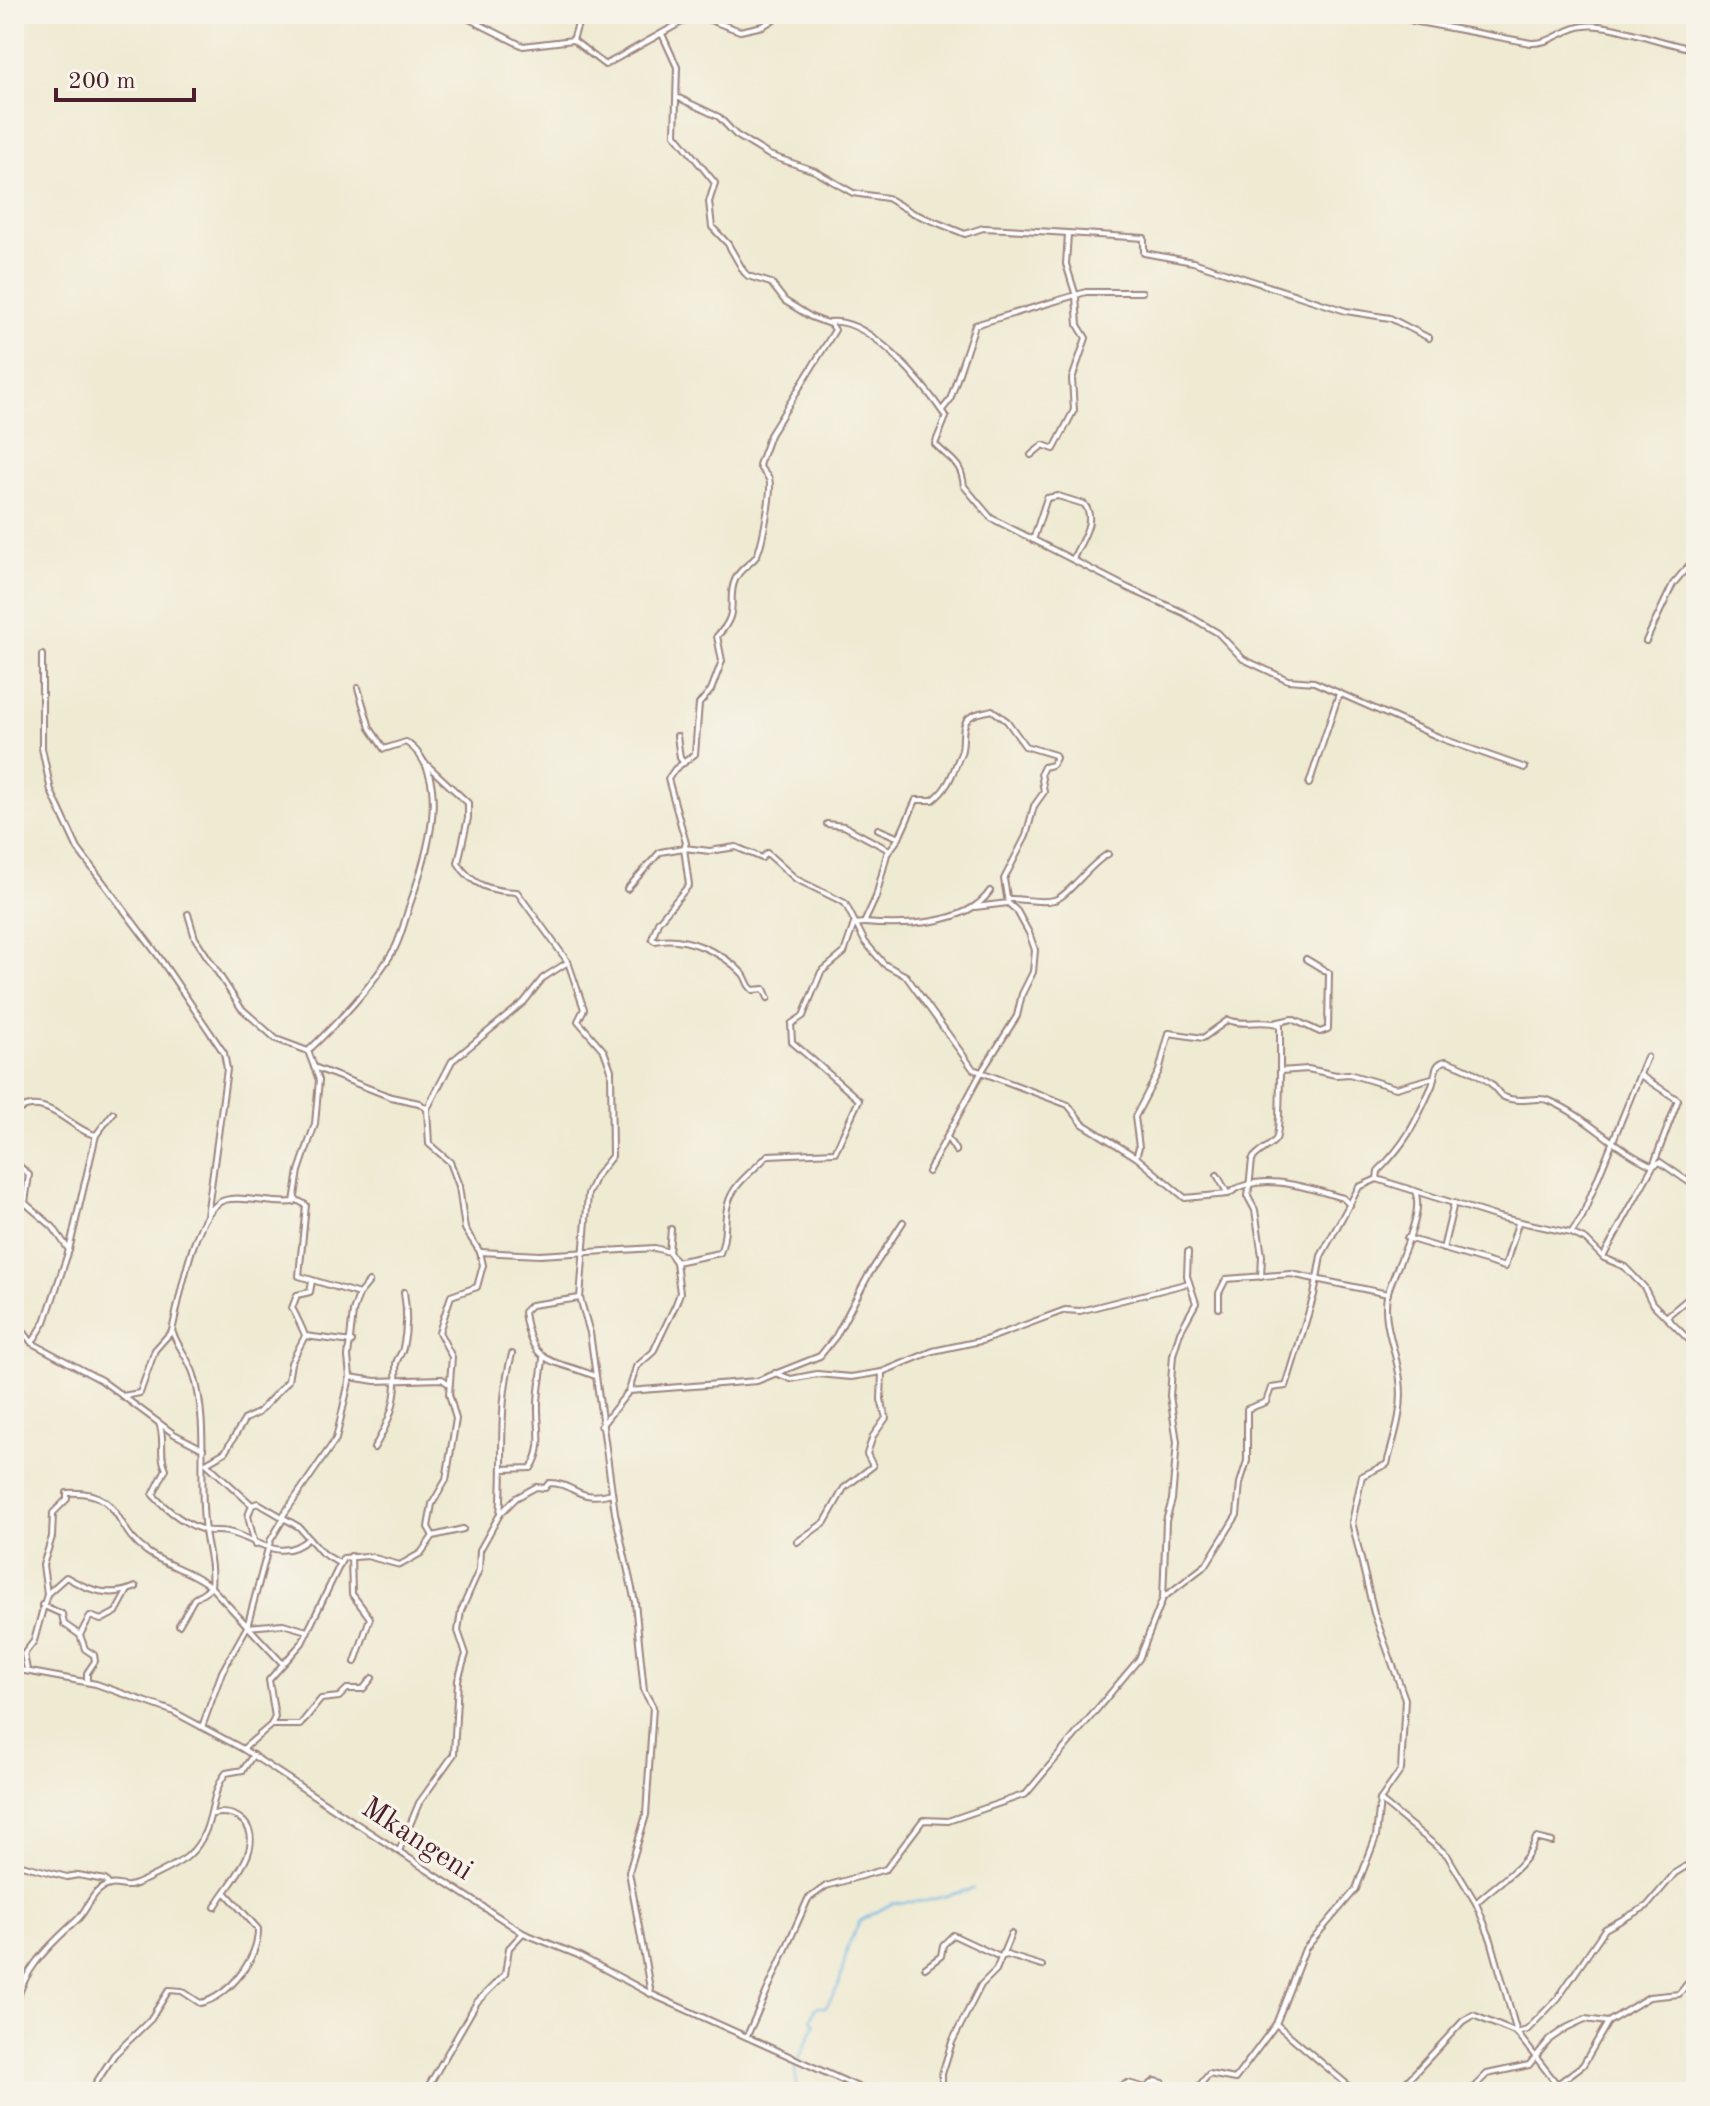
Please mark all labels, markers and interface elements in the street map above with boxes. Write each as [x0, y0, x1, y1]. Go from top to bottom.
scale bar [56, 52, 194, 102]
text: 200 m [68, 70, 136, 94]
street label: Mkangeni [356, 1793, 478, 1887]

